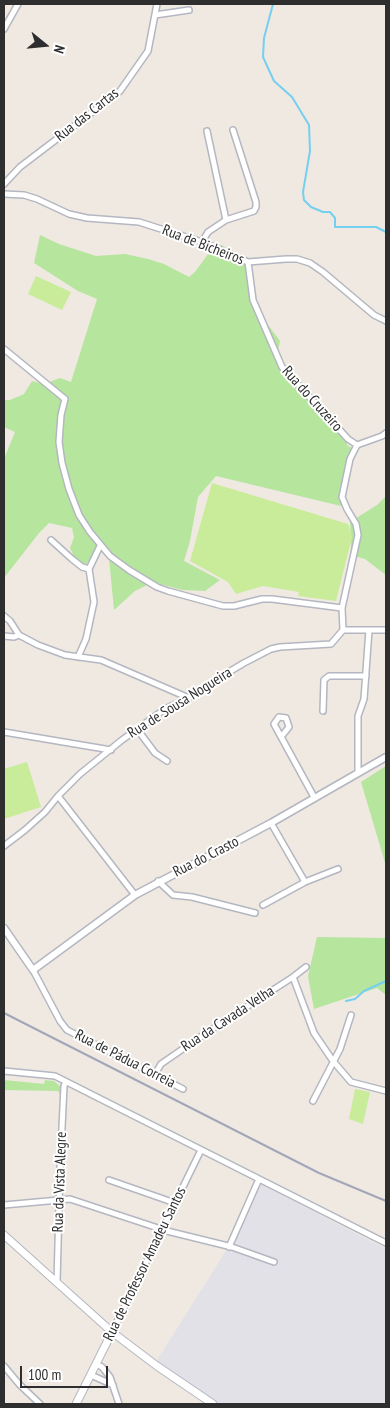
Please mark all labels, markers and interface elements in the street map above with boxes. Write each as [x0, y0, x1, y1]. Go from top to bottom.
north arrow [20, 20, 70, 70]
text: N [50, 43, 69, 56]
street label: Rua das Cartas [52, 85, 122, 145]
street label: Rua de Bicheiros [160, 221, 246, 269]
street label: Rua do Cruzeiro [278, 363, 346, 435]
street label: Rua de Sousa Nogueira [125, 664, 235, 742]
street label: Rua do Crasto [170, 833, 242, 881]
street label: Rua da Cavada Velha [178, 982, 278, 1056]
street label: Rua de Pádua Correia [72, 1026, 178, 1092]
street label: Rua da Vista Alegre [49, 1131, 71, 1233]
street label: Rua de Professor Amadeu Santos [100, 1184, 190, 1344]
scale bar [22, 1356, 110, 1388]
text: 100 m [28, 1365, 61, 1384]

